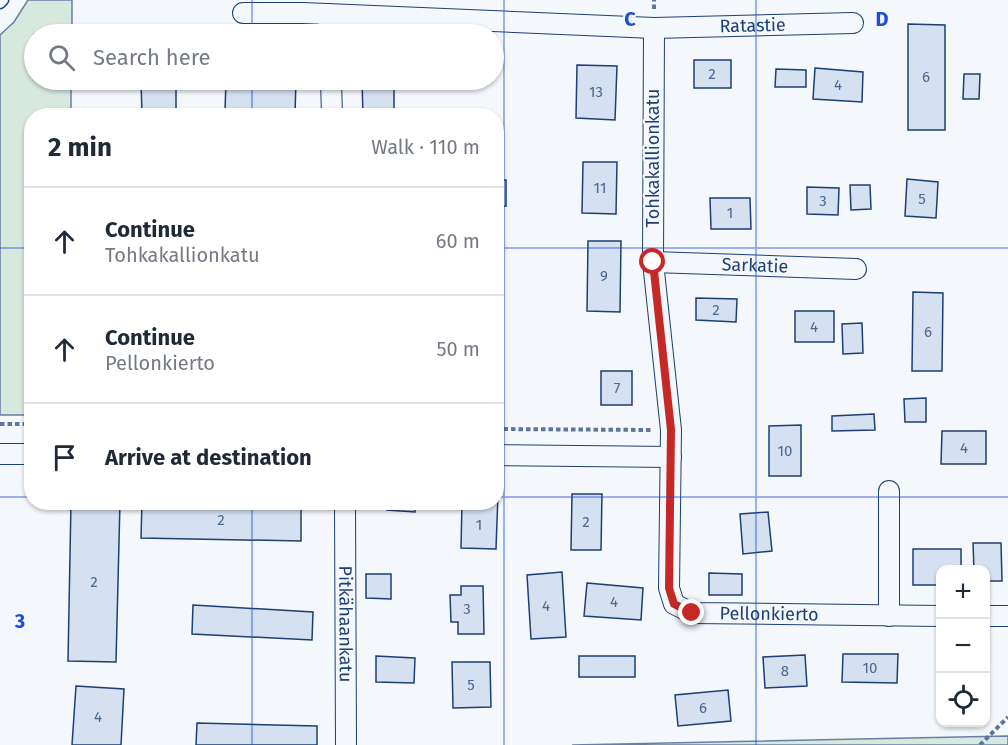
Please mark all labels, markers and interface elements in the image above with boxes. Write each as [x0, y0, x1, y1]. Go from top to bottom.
text: C [624, 7, 636, 31]
text: D [875, 7, 889, 31]
street label: Ratastie [719, 14, 786, 37]
search box [24, 24, 504, 90]
icon: search [45, 41, 78, 74]
text: Search here [93, 44, 211, 71]
house number: 2 [708, 65, 716, 83]
house number: 6 [922, 68, 930, 86]
house number: 4 [834, 76, 842, 94]
house number: 13 [589, 83, 603, 101]
street label: Tohkakallionkatu [642, 88, 664, 228]
text: 2 min [48, 132, 112, 163]
text: Walk · 110 m [371, 135, 480, 159]
house number: 11 [594, 179, 606, 197]
house number: 5 [918, 190, 926, 208]
house number: 3 [819, 192, 827, 210]
house number: 1 [727, 204, 733, 222]
text: Continue [105, 216, 195, 243]
icon: ahead [48, 225, 81, 258]
text: 60 m [436, 229, 480, 253]
text: Tohkakallionkatu [105, 243, 260, 267]
route start [639, 248, 665, 274]
street label: Sarkatie [721, 253, 789, 278]
house number: 9 [600, 267, 608, 285]
house number: 2 [712, 301, 720, 319]
house number: 4 [810, 318, 818, 336]
house number: 6 [924, 323, 932, 341]
text: Continue [105, 324, 195, 351]
icon: ahead [48, 333, 81, 366]
text: 50 m [436, 337, 480, 361]
text: Pellonkierto [105, 351, 215, 375]
house number: 7 [614, 379, 621, 397]
house number: 4 [960, 439, 968, 457]
icon: arrive [48, 441, 81, 474]
house number: 10 [778, 442, 792, 460]
text: Arrive at destination [105, 444, 312, 471]
house number: 2 [217, 511, 225, 529]
house number: 2 [582, 513, 590, 531]
house number: 1 [476, 516, 482, 534]
street label: Pitkähaankatu [334, 565, 357, 683]
map controls [936, 565, 990, 727]
button: + [936, 565, 990, 619]
house number: 2 [90, 573, 98, 591]
house number: 4 [610, 593, 618, 611]
house number: 4 [542, 597, 550, 615]
route end [678, 599, 704, 625]
house number: 3 [463, 600, 471, 618]
street label: Pellonkierto [719, 602, 819, 626]
text: 3 [14, 609, 25, 633]
button: − [936, 619, 990, 673]
house number: 10 [863, 659, 877, 677]
house number: 8 [781, 662, 789, 680]
button: locate [936, 673, 990, 727]
house number: 5 [467, 676, 475, 694]
house number: 6 [699, 699, 707, 717]
house number: 4 [94, 708, 102, 726]

